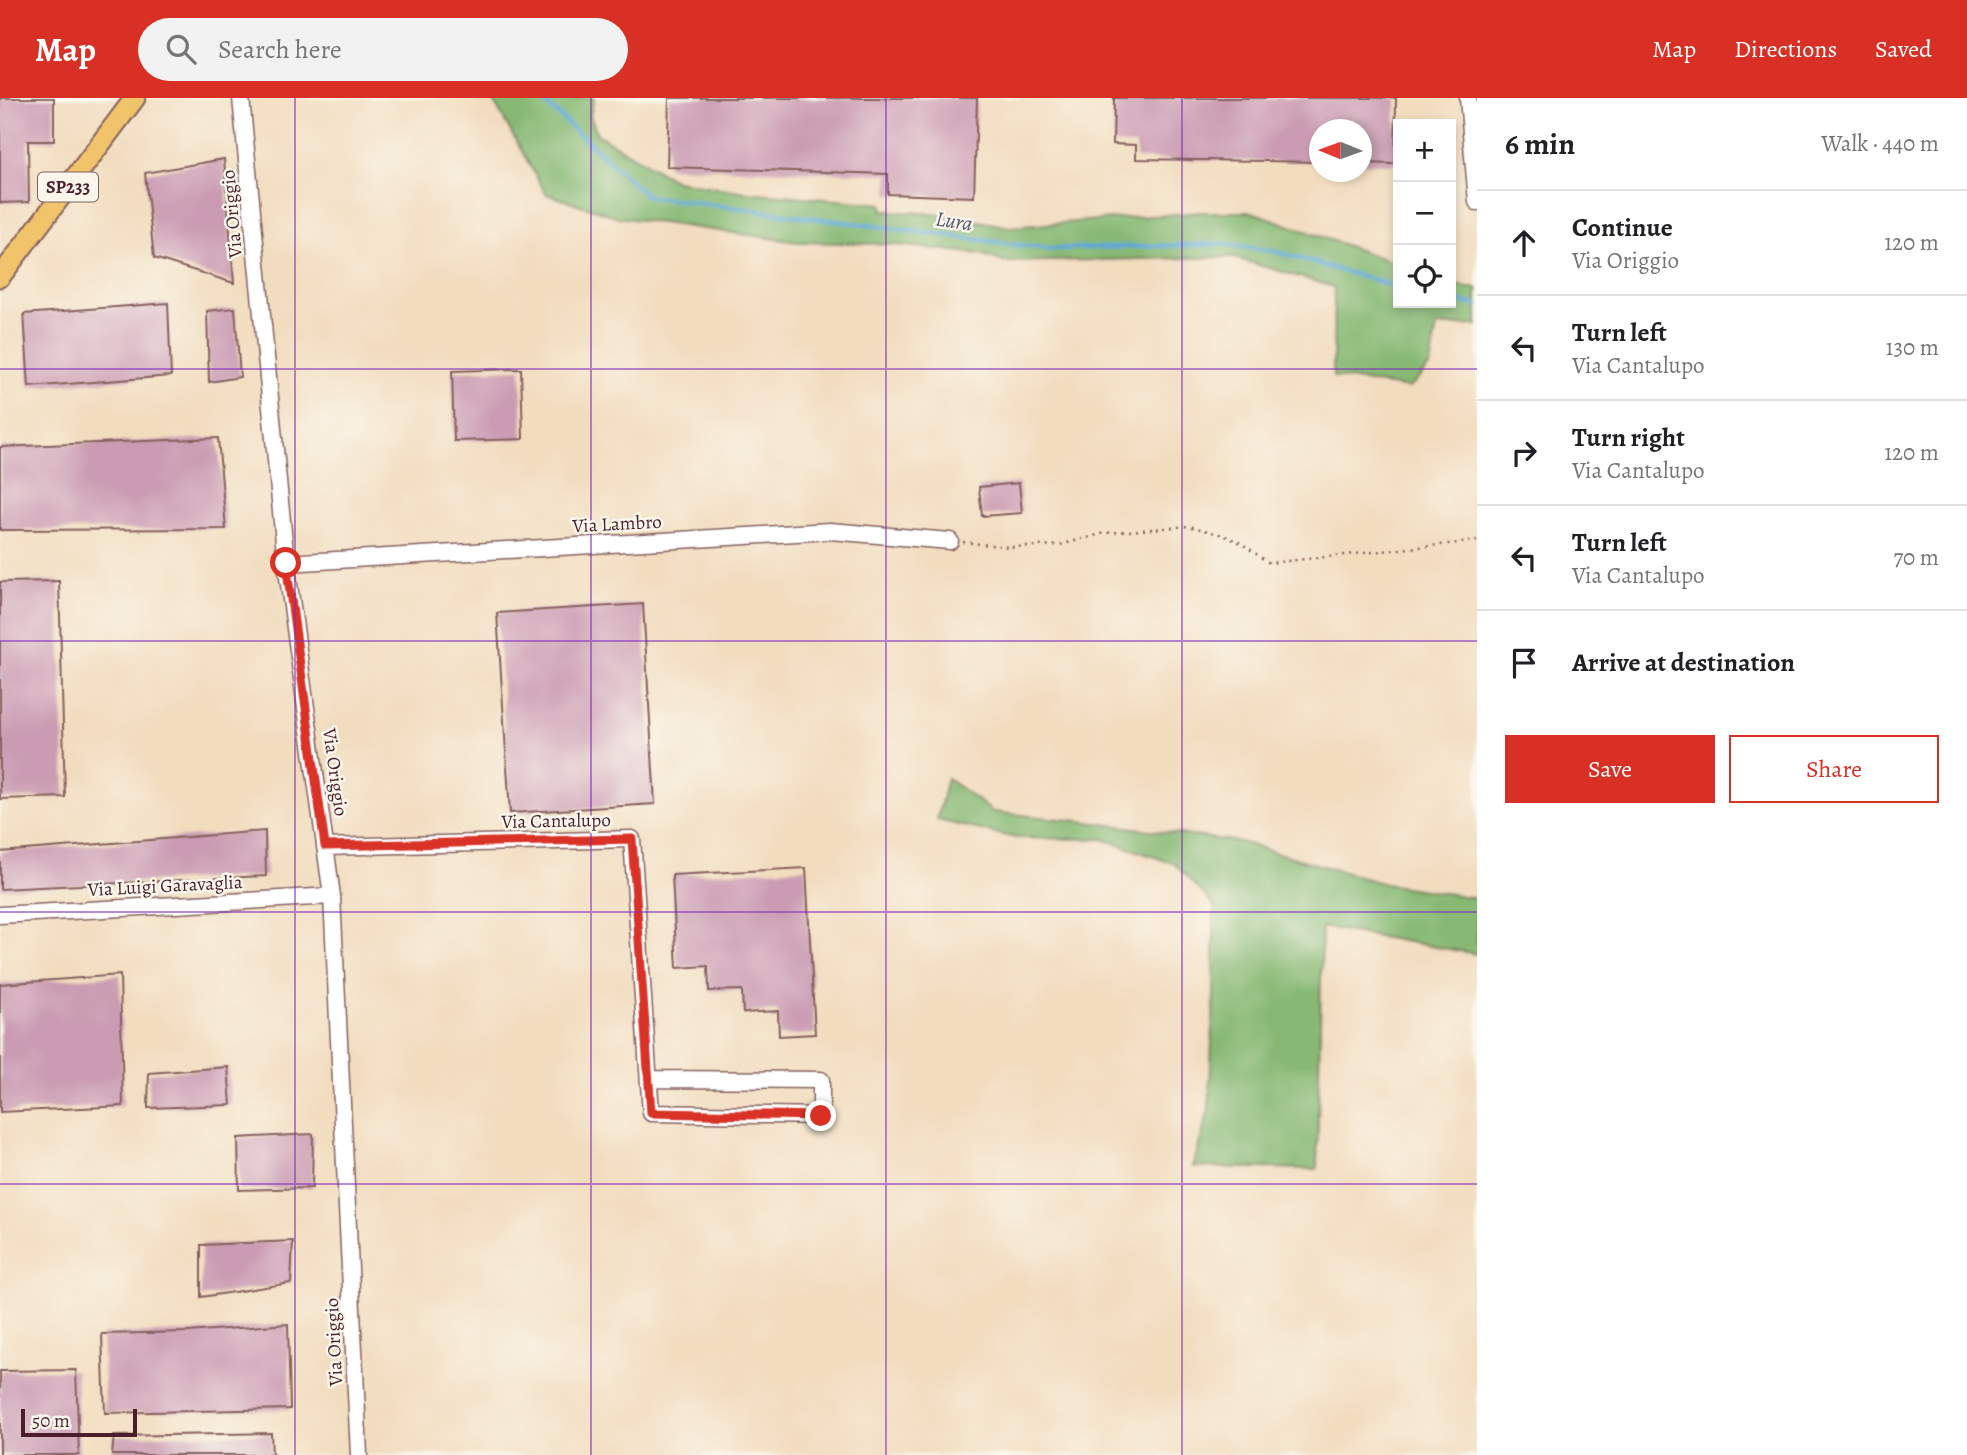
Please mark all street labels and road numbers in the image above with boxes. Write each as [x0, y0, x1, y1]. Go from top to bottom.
street label: Via Origgio [215, 169, 249, 260]
road number: SP233 [38, 172, 98, 202]
street label: Via Lambro [571, 509, 662, 539]
street label: Via Origgio [316, 726, 354, 818]
street label: Via Cantalupo [500, 807, 611, 835]
street label: Via Luigi Garavaglia [86, 869, 243, 903]
street label: Via Origgio [319, 1297, 349, 1388]

